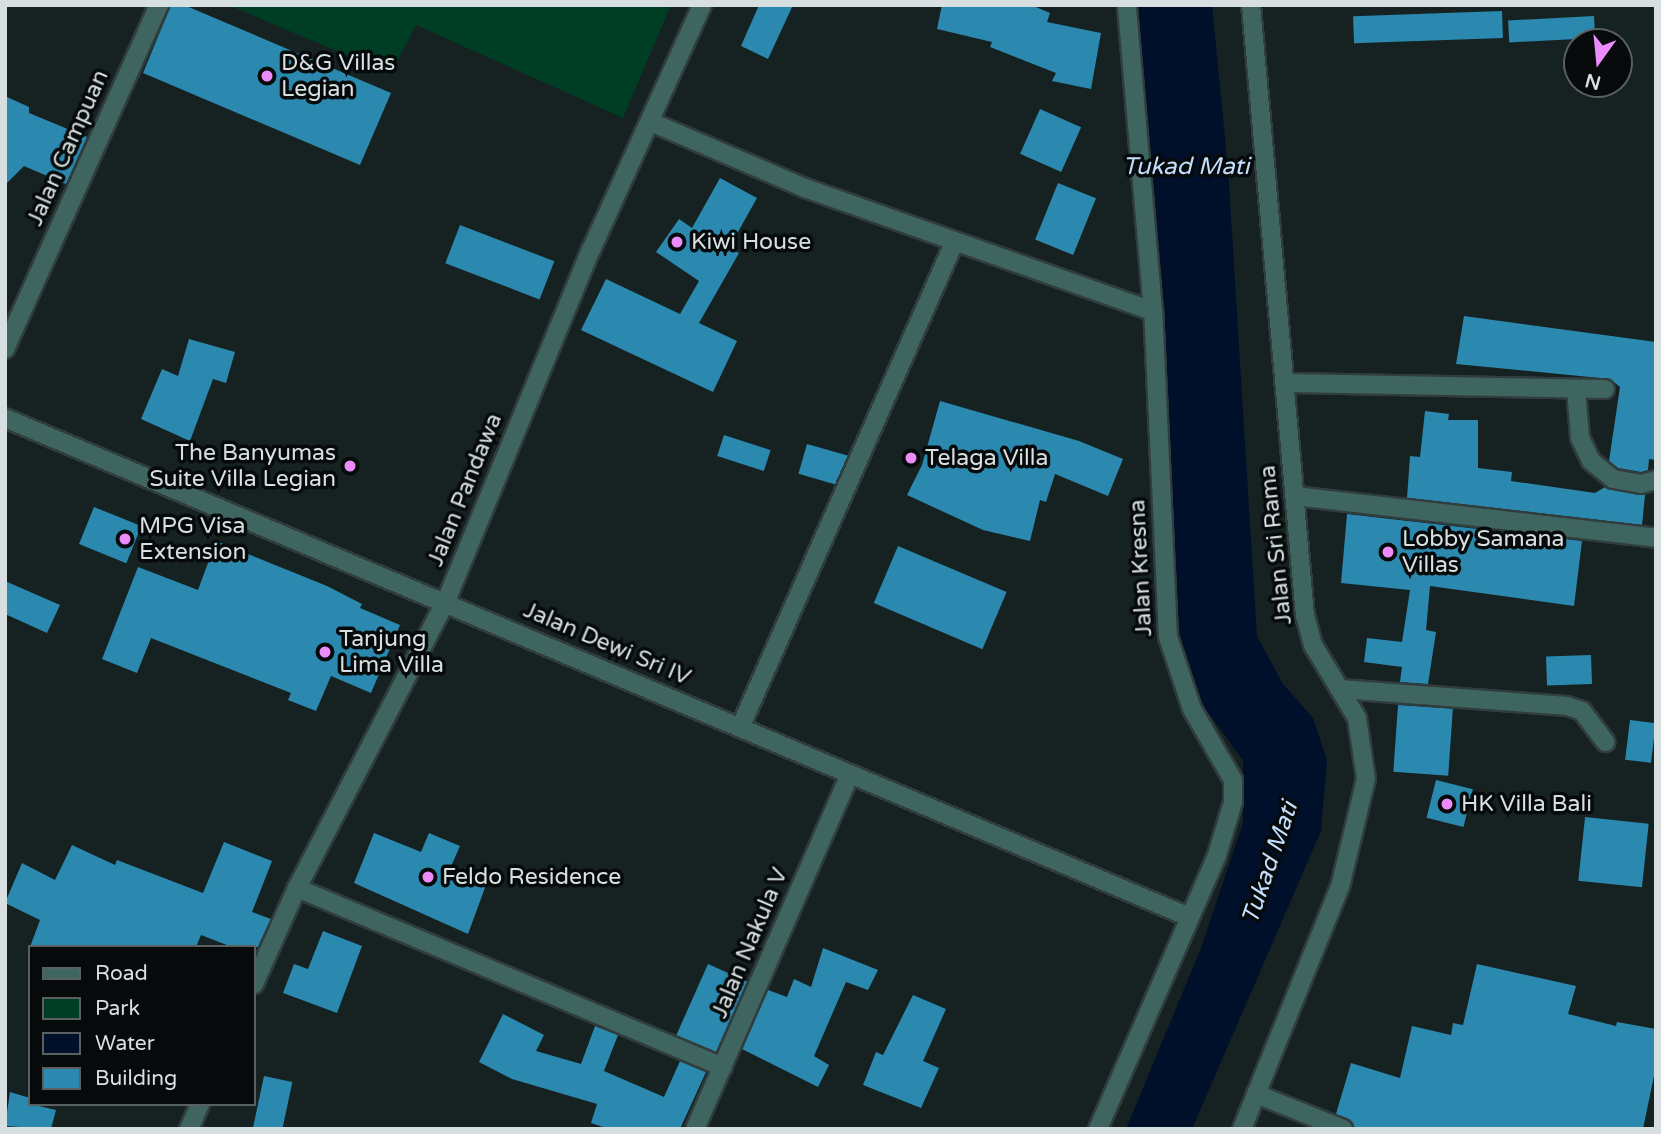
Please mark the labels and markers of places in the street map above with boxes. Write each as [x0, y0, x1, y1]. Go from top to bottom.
place label: D&G Villas Legian [281, 49, 395, 103]
marker: D&G Villas Legian [259, 68, 275, 84]
place label: Kiwi House [691, 228, 811, 256]
marker: Kiwi House [669, 234, 685, 250]
place label: The Banyumas Suite Villa Legian [149, 439, 336, 493]
place label: Telaga Villa [925, 444, 1048, 472]
marker: Telaga Villa [903, 450, 919, 466]
marker: The Banyumas Suite Villa Legian [342, 458, 358, 474]
place label: MPG Visa Extension [139, 512, 247, 566]
place label: Lobby Samana Villas [1402, 525, 1564, 579]
marker: MPG Visa Extension [117, 531, 133, 547]
marker: Lobby Samana Villas [1380, 544, 1396, 560]
place label: Tanjung Lima Villa [339, 625, 444, 679]
marker: Tanjung Lima Villa [317, 644, 333, 660]
place label: HK Villa Bali [1461, 790, 1592, 818]
marker: HK Villa Bali [1439, 796, 1455, 812]
place label: Feldo Residence [442, 863, 621, 891]
marker: Feldo Residence [420, 869, 436, 885]

